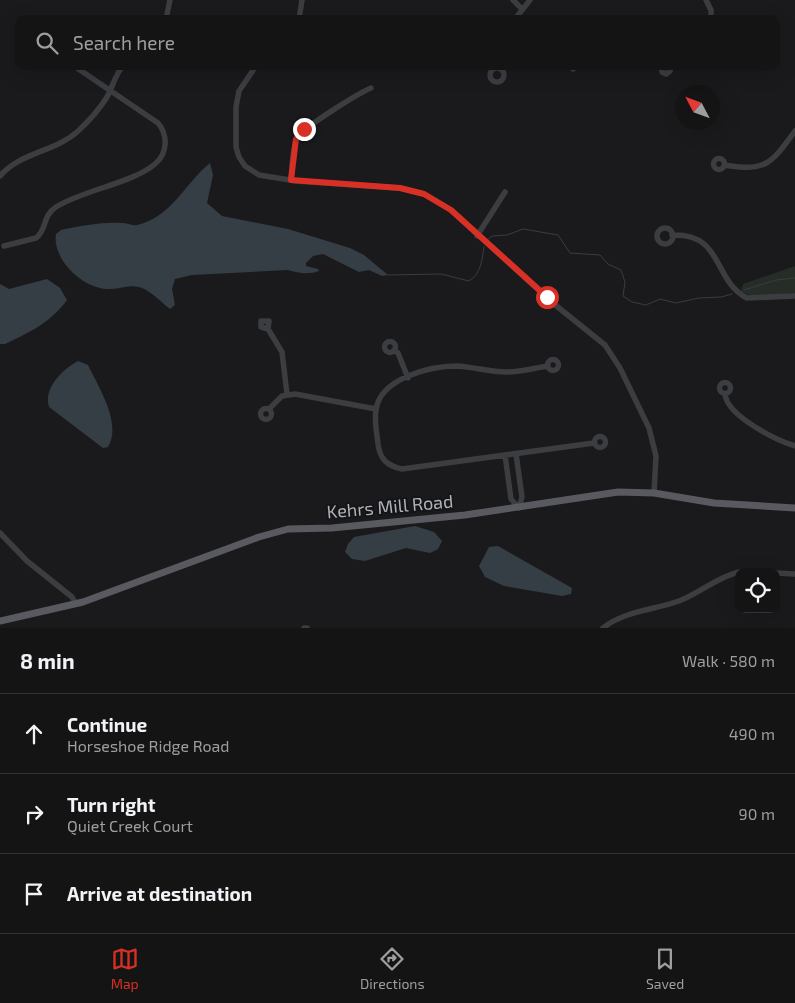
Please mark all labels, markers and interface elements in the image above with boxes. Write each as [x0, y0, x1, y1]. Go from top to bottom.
search box [15, 15, 780, 70]
icon: search [33, 29, 61, 57]
text: Search here [73, 31, 175, 54]
north arrow [675, 85, 720, 130]
route end [293, 118, 316, 141]
route start [536, 286, 559, 309]
street label: Kehrs Mill Road [326, 490, 454, 522]
map controls [735, 568, 780, 613]
button: locate [735, 568, 780, 613]
text: 8 min [20, 648, 75, 673]
text: Walk · 580 m [682, 651, 775, 670]
text: Continue [67, 713, 147, 736]
icon: ahead [20, 720, 48, 748]
text: 490 m [729, 724, 775, 743]
text: Horseshoe Ridge Road [67, 736, 229, 755]
text: Turn right [67, 793, 155, 816]
icon: right [20, 800, 48, 828]
text: 90 m [739, 804, 775, 823]
text: Quiet Creek Court [67, 816, 193, 835]
icon: arrive [20, 880, 48, 908]
text: Arrive at destination [67, 882, 252, 905]
tab: Map [111, 945, 139, 992]
tab: Directions [360, 945, 425, 992]
tab: Saved [646, 945, 684, 992]

